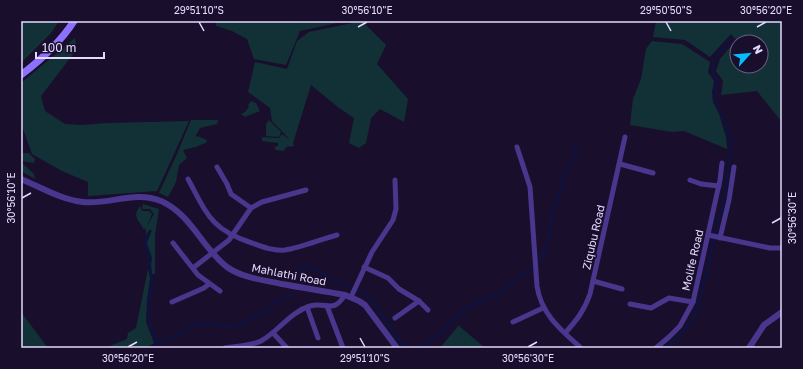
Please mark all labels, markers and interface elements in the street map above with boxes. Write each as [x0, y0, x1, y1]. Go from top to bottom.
text: 29°51'10"S [174, 4, 224, 16]
text: 30°56'10"E [341, 4, 393, 16]
text: 29°50'50"S [640, 4, 692, 16]
text: 30°56'20"E [740, 4, 792, 16]
scale bar [36, 34, 104, 60]
north arrow [729, 34, 769, 74]
text: 100 m [42, 40, 76, 55]
text: N [751, 43, 766, 56]
text: 30°56'10"E [5, 172, 17, 224]
text: 30°56'30"E [786, 192, 798, 244]
street label: Ziqubu Road [579, 203, 607, 271]
street label: Molife Road [679, 228, 705, 292]
street label: Mahlathi Road [251, 260, 327, 288]
text: 30°56'20"E [102, 352, 154, 364]
text: 29°51'10"S [340, 352, 390, 364]
text: 30°56'30"E [502, 352, 554, 364]

